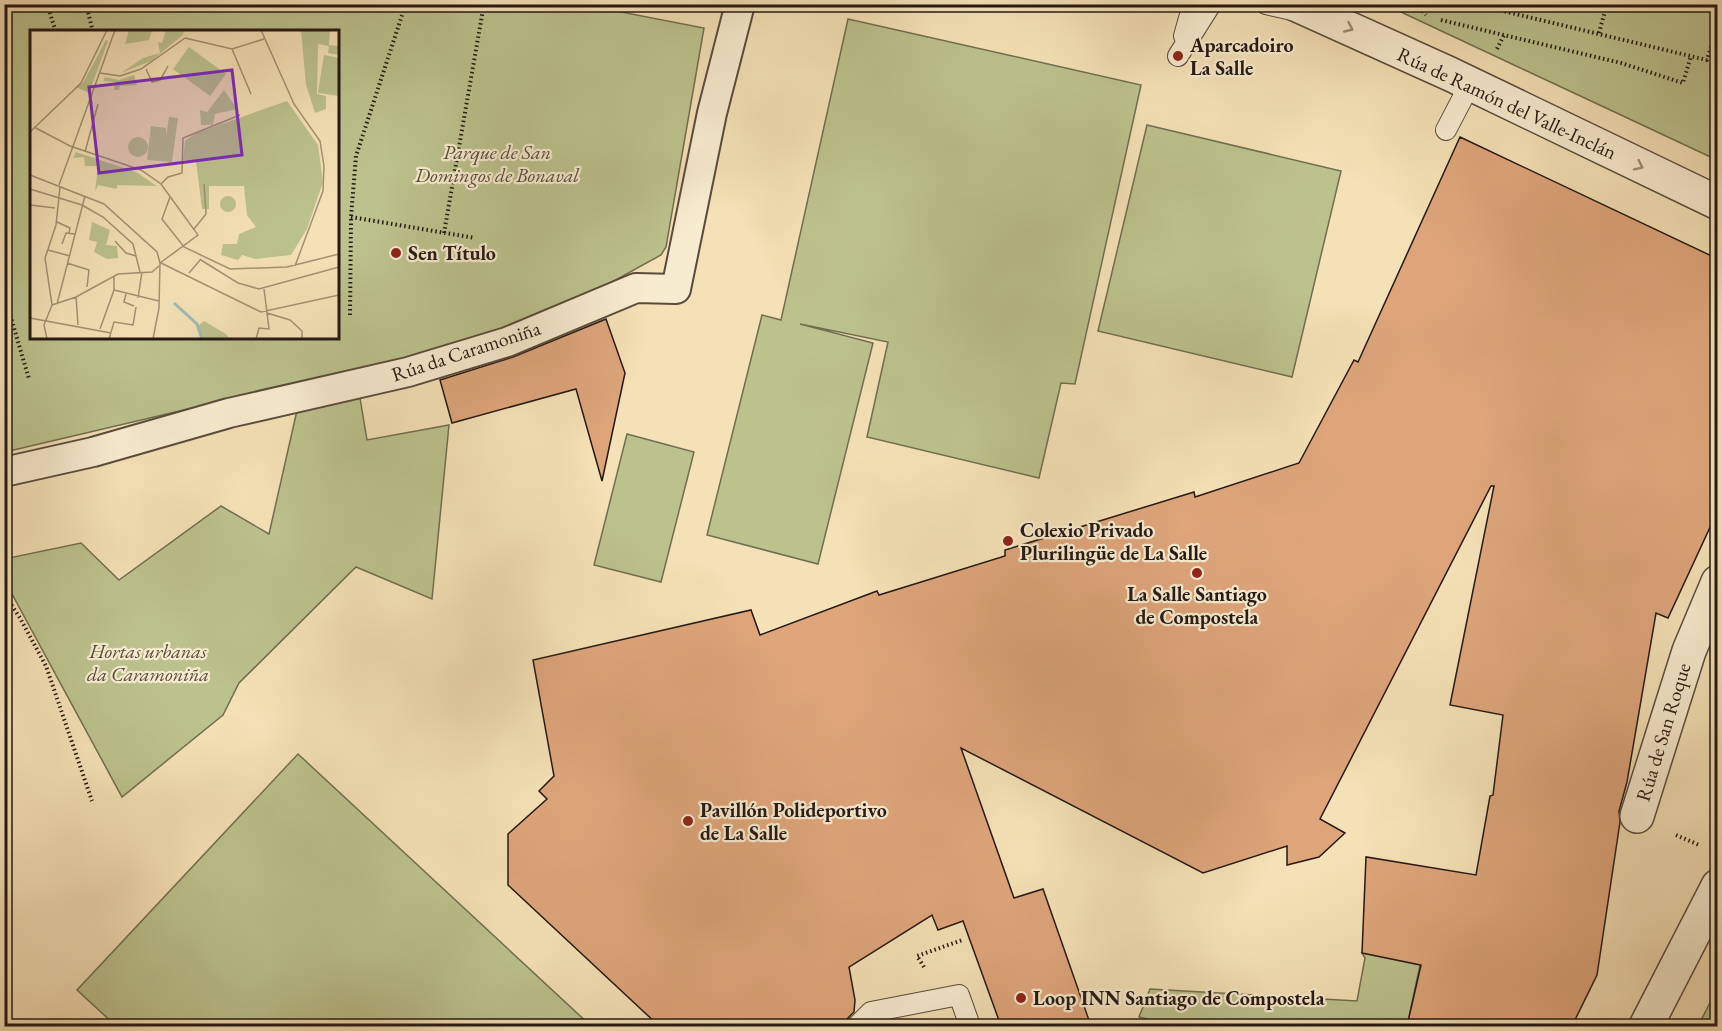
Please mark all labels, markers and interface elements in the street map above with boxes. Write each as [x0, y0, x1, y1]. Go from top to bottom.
one-way arrow [1342, 21, 1353, 33]
inset map [30, 30, 339, 339]
place label: Aparcadoiro La Salle [1189, 32, 1294, 81]
street label: Rúa de Ramón del Valle-Inclán [1393, 41, 1621, 165]
marker: Aparcadoiro La Salle [1171, 49, 1185, 63]
park label: Parque de San Domingos de Bonaval [414, 139, 580, 188]
one-way arrow [1632, 158, 1643, 170]
place label: Sen Título [408, 240, 496, 266]
marker: Sen Título [389, 246, 403, 260]
street label: Rúa da Caramoniña [388, 315, 544, 387]
place label: Colexio Privado Plurilingüe de La Salle [1020, 517, 1207, 566]
marker: Colexio Privado Plurilingüe de La Salle [1001, 534, 1015, 548]
marker: La Salle Santiago de Compostela [1190, 566, 1204, 580]
place label: La Salle Santiago de Compostela [1127, 581, 1267, 630]
park label: Hortas urbanas da Caramoniña [87, 638, 209, 687]
street label: Rúa de San Roque [1630, 659, 1696, 804]
place label: Pavillón Polideportivo de La Salle [700, 797, 887, 846]
marker: Pavillón Polideportivo de La Salle [681, 814, 695, 828]
place label: Loop INN Santiago de Compostela [1033, 985, 1325, 1011]
marker: Loop INN Santiago de Compostela [1014, 991, 1028, 1005]

